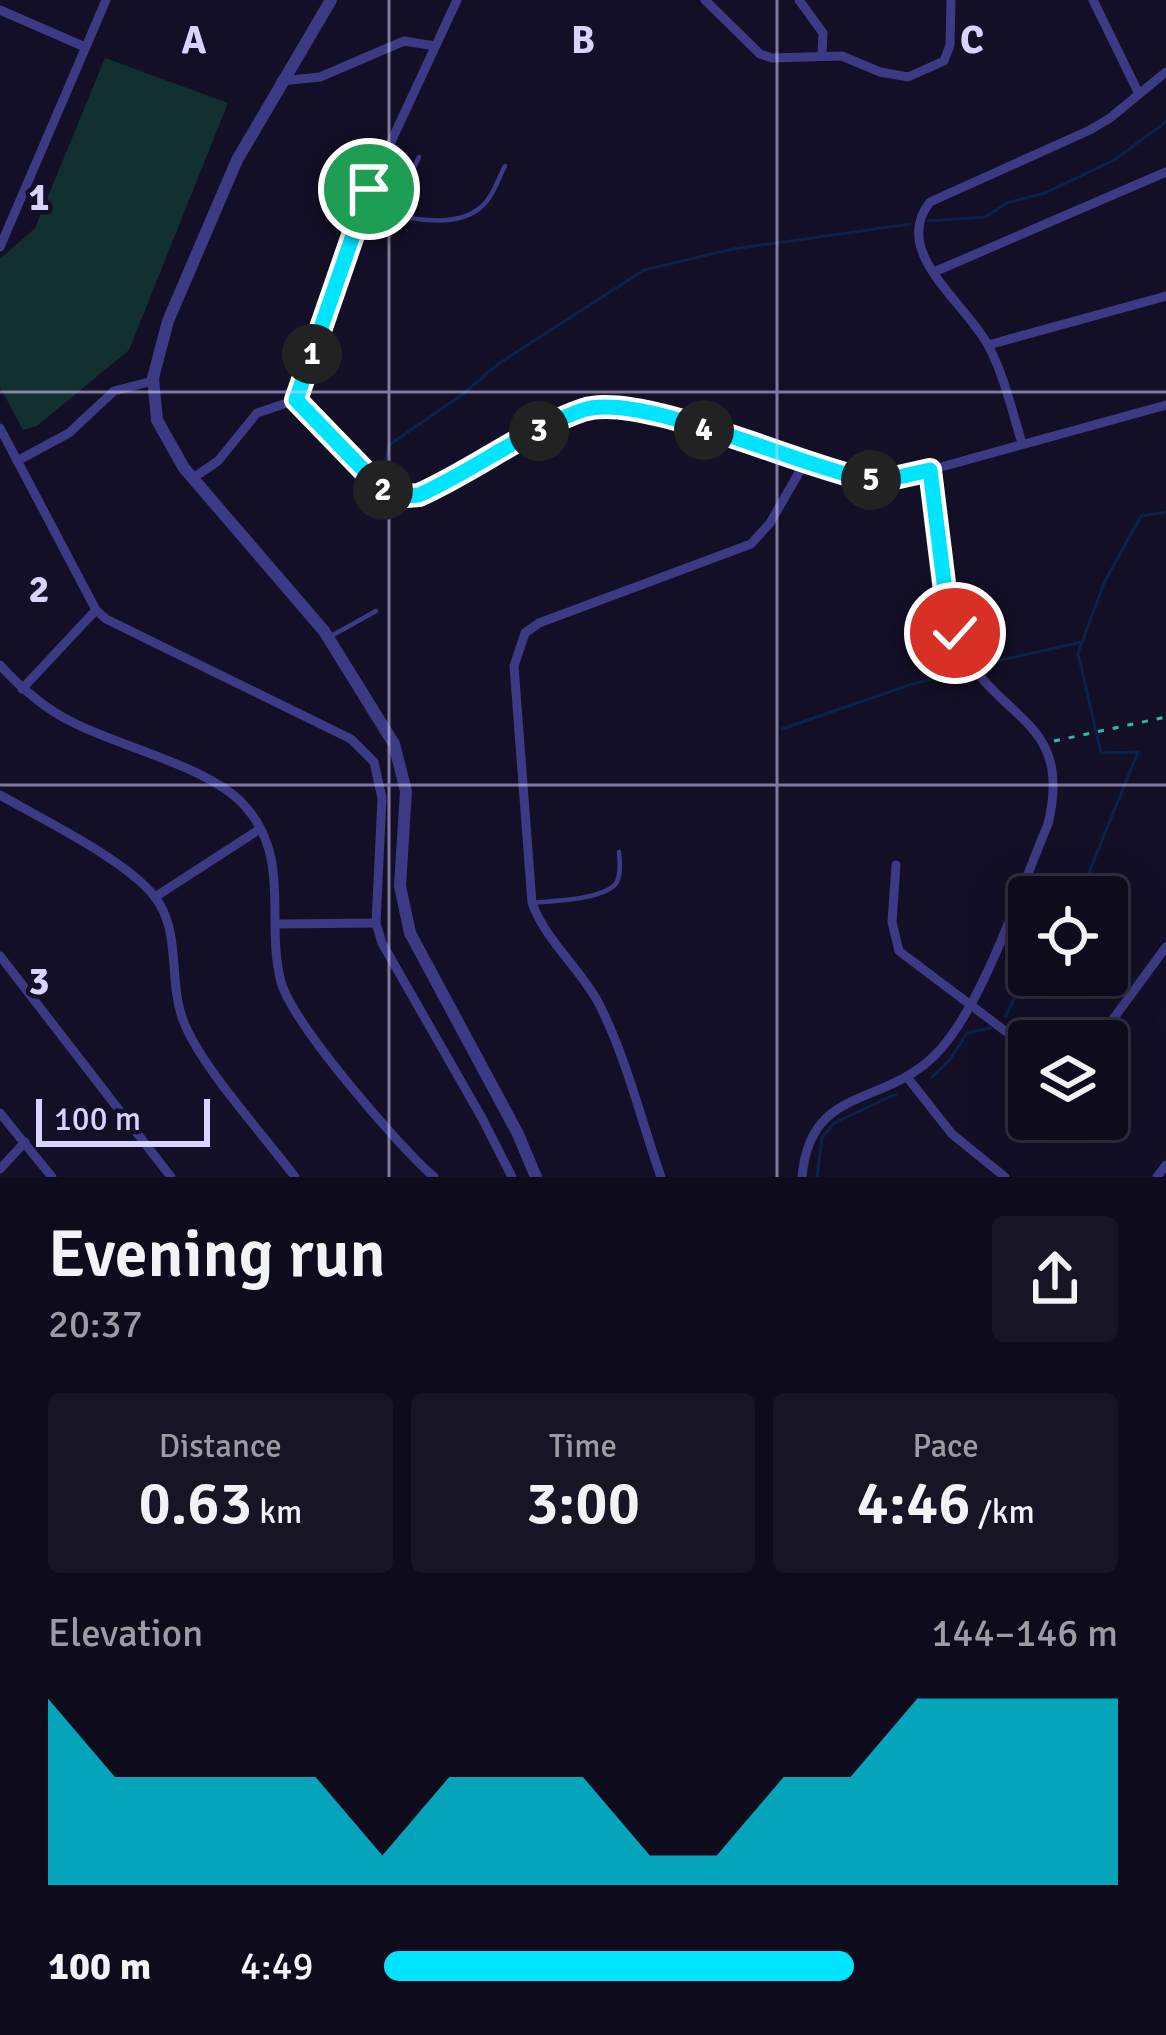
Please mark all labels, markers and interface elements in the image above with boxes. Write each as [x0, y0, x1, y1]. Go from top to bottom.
text: A [182, 16, 207, 64]
text: B [571, 16, 595, 64]
text: C [960, 16, 984, 64]
pin [318, 138, 420, 240]
icon: arrive [336, 156, 402, 222]
text: 1 [28, 173, 50, 221]
pin: 1 [282, 324, 342, 384]
text: 1 [303, 333, 321, 374]
pin: 4 [674, 400, 734, 460]
pin: 3 [509, 401, 569, 461]
text: 4 [695, 409, 713, 450]
text: 3 [530, 410, 548, 451]
pin: 5 [841, 450, 901, 510]
text: 5 [862, 459, 880, 500]
pin: 2 [353, 460, 413, 520]
text: 2 [374, 469, 392, 510]
text: 2 [28, 565, 50, 613]
pin [904, 582, 1006, 684]
icon: check [922, 600, 988, 666]
map controls [1008, 876, 1128, 1140]
button: locate [1008, 876, 1128, 996]
text: 3 [28, 957, 50, 1005]
button: layers [1008, 1020, 1128, 1140]
scale bar [36, 1093, 210, 1146]
text: 100 m [54, 1099, 141, 1140]
text: Evening run [48, 1214, 386, 1295]
button: share [992, 1216, 1118, 1342]
text: 20:37 [48, 1300, 143, 1348]
text: Distance [159, 1426, 282, 1467]
text: Time [549, 1426, 617, 1467]
text: Pace [912, 1426, 979, 1467]
text: 0.63 [138, 1467, 252, 1541]
text: 3:00 [526, 1467, 640, 1541]
text: 4:46 [857, 1467, 971, 1541]
text: km [252, 1492, 302, 1533]
text: /km [971, 1492, 1035, 1533]
text: Elevation [48, 1609, 203, 1657]
text: 144–146 m [931, 1609, 1118, 1657]
text: 100 m [48, 1942, 151, 1990]
text: 4:49 [240, 1942, 314, 1990]

